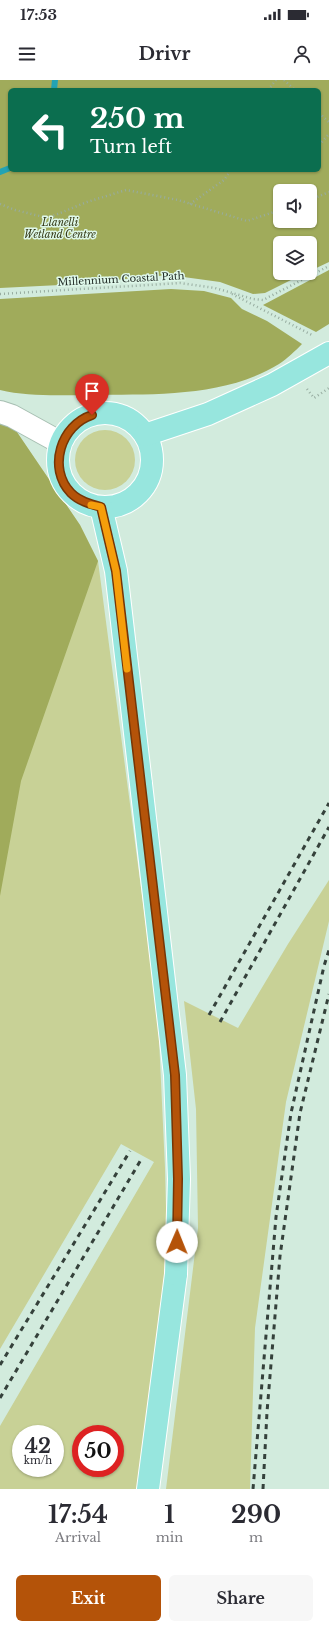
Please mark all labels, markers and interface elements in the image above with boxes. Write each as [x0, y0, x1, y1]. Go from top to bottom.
text: 17:53 [20, 5, 57, 24]
icon: menu [16, 43, 38, 65]
text: Drivr [138, 43, 191, 65]
icon: person [291, 43, 313, 65]
text: 250 m [90, 101, 184, 136]
icon: left [24, 104, 76, 156]
text: Turn left [90, 136, 172, 158]
map controls [273, 184, 317, 280]
button: sound [273, 184, 317, 228]
park label: Llanelli Wetland Centre [24, 216, 96, 241]
button: layers [273, 236, 317, 280]
street label: Millennium Coastal Path [57, 269, 185, 289]
pin [75, 374, 109, 415]
icon: arrive [81, 380, 103, 402]
position arrow [156, 1221, 198, 1263]
speed limit sign: 50 [72, 1425, 124, 1477]
text: 42 [25, 1434, 51, 1458]
text: km/h [24, 1454, 52, 1467]
text: 17:54 [48, 1500, 108, 1529]
text: 1 [164, 1500, 175, 1529]
text: 290 [231, 1500, 281, 1529]
text: Arrival [55, 1529, 101, 1546]
text: min [156, 1529, 183, 1546]
text: m [249, 1529, 263, 1546]
button: Exit [16, 1575, 161, 1621]
button: Share [169, 1575, 313, 1621]

